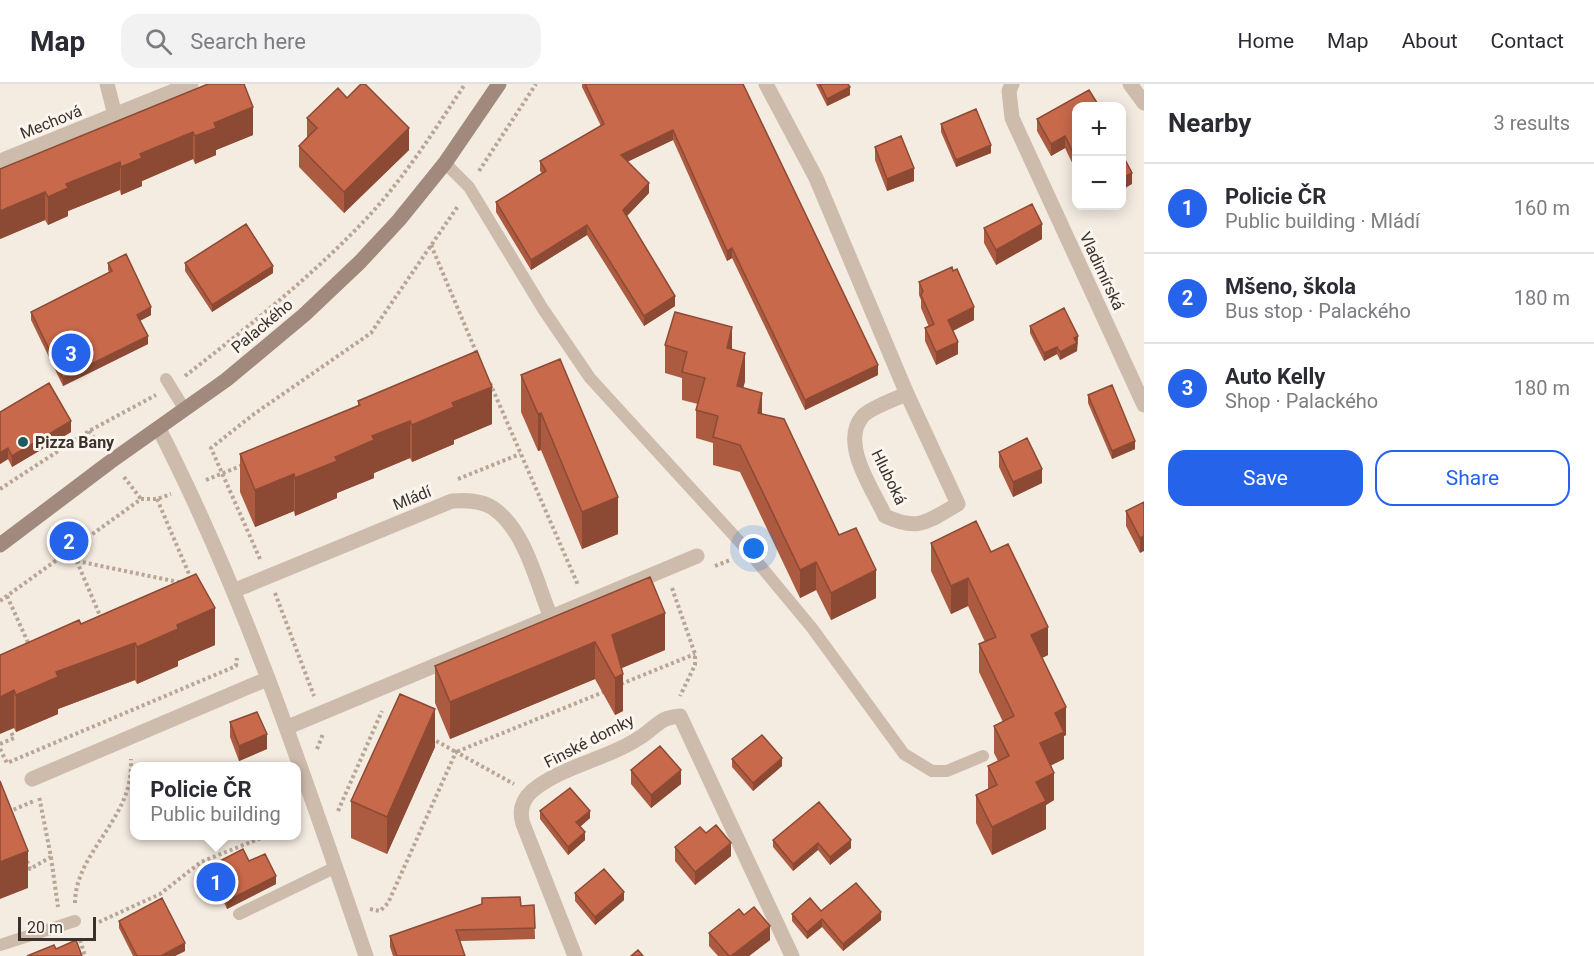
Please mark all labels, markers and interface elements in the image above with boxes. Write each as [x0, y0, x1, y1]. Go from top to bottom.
search box [121, 14, 541, 68]
text: Map [30, 25, 85, 58]
icon: search [142, 25, 175, 58]
text: Search here [190, 29, 306, 54]
text: Home [1238, 29, 1294, 53]
text: Map [1327, 29, 1369, 53]
text: About [1402, 29, 1458, 53]
text: Contact [1491, 29, 1564, 53]
street label: Mechová [17, 101, 85, 143]
map controls [1072, 102, 1126, 210]
button: + [1072, 102, 1126, 156]
text: Nearby [1168, 108, 1251, 138]
text: 3 results [1494, 111, 1570, 135]
button: − [1072, 156, 1126, 210]
text: Policie ČR [1225, 184, 1326, 209]
text: 1 [1182, 196, 1193, 220]
text: 160 m [1514, 196, 1570, 220]
text: Public building · Mládí [1225, 209, 1420, 233]
street label: Vladimírská [1076, 229, 1128, 313]
text: Mšeno, škola [1225, 274, 1356, 299]
text: 2 [1182, 286, 1193, 310]
text: 180 m [1514, 286, 1570, 310]
street label: Palackého [228, 295, 296, 357]
text: Bus stop · Palackého [1225, 299, 1411, 323]
pin: 3 [52, 330, 90, 376]
text: Auto Kelly [1225, 364, 1325, 389]
text: 3 [1182, 376, 1193, 400]
text: 180 m [1514, 376, 1570, 400]
text: Shop · Palackého [1225, 389, 1378, 413]
place label: Pizza Bany [35, 433, 115, 452]
marker: Pizza Bany [16, 435, 30, 449]
street label: Hluboká [868, 446, 910, 508]
button: Save [1168, 450, 1363, 506]
button: Share [1375, 450, 1570, 506]
street label: Mládí [390, 481, 435, 514]
pin: 2 [50, 518, 88, 564]
your location [739, 534, 768, 563]
street label: Finské domky [541, 710, 637, 772]
popup [130, 762, 301, 840]
text: Policie ČR [150, 777, 252, 802]
text: Public building [150, 802, 281, 826]
pin: 1 [196, 860, 236, 904]
scale bar [18, 914, 96, 942]
text: 20 m [27, 918, 63, 937]

